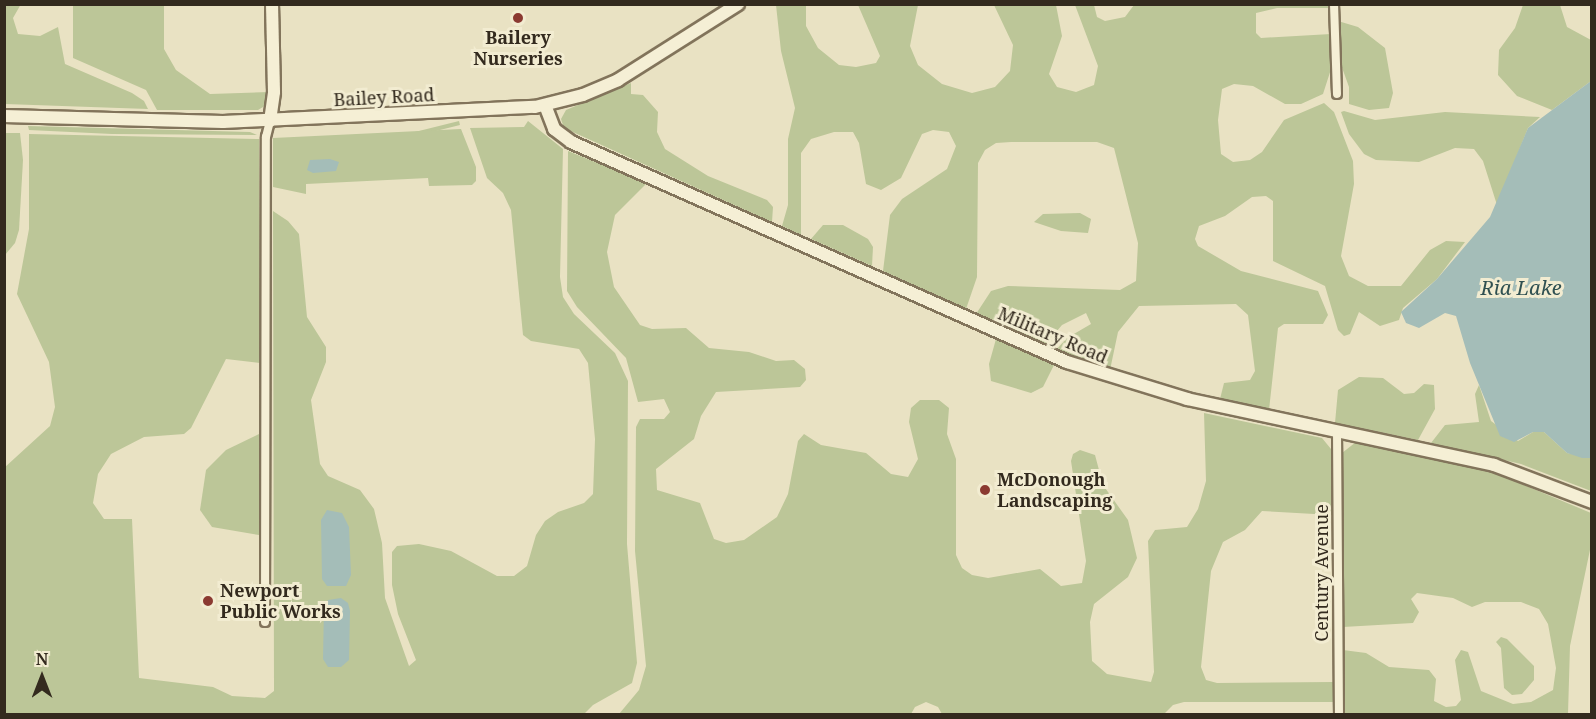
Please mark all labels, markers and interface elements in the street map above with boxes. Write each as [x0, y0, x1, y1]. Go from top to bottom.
marker: Bailery Nurseries [511, 11, 525, 25]
place label: Bailery Nurseries [473, 27, 563, 70]
street label: Bailey Road [333, 84, 435, 110]
water label: Ria Lake [1480, 275, 1562, 299]
street label: Military Road [995, 302, 1111, 368]
place label: McDonough Landscaping [997, 469, 1112, 512]
marker: McDonough Landscaping [978, 483, 992, 497]
street label: Century Avenue [1310, 504, 1332, 642]
place label: Newport Public Works [220, 580, 341, 622]
marker: Newport Public Works [201, 594, 215, 608]
north arrow [12, 647, 72, 707]
text: N [36, 648, 48, 670]

